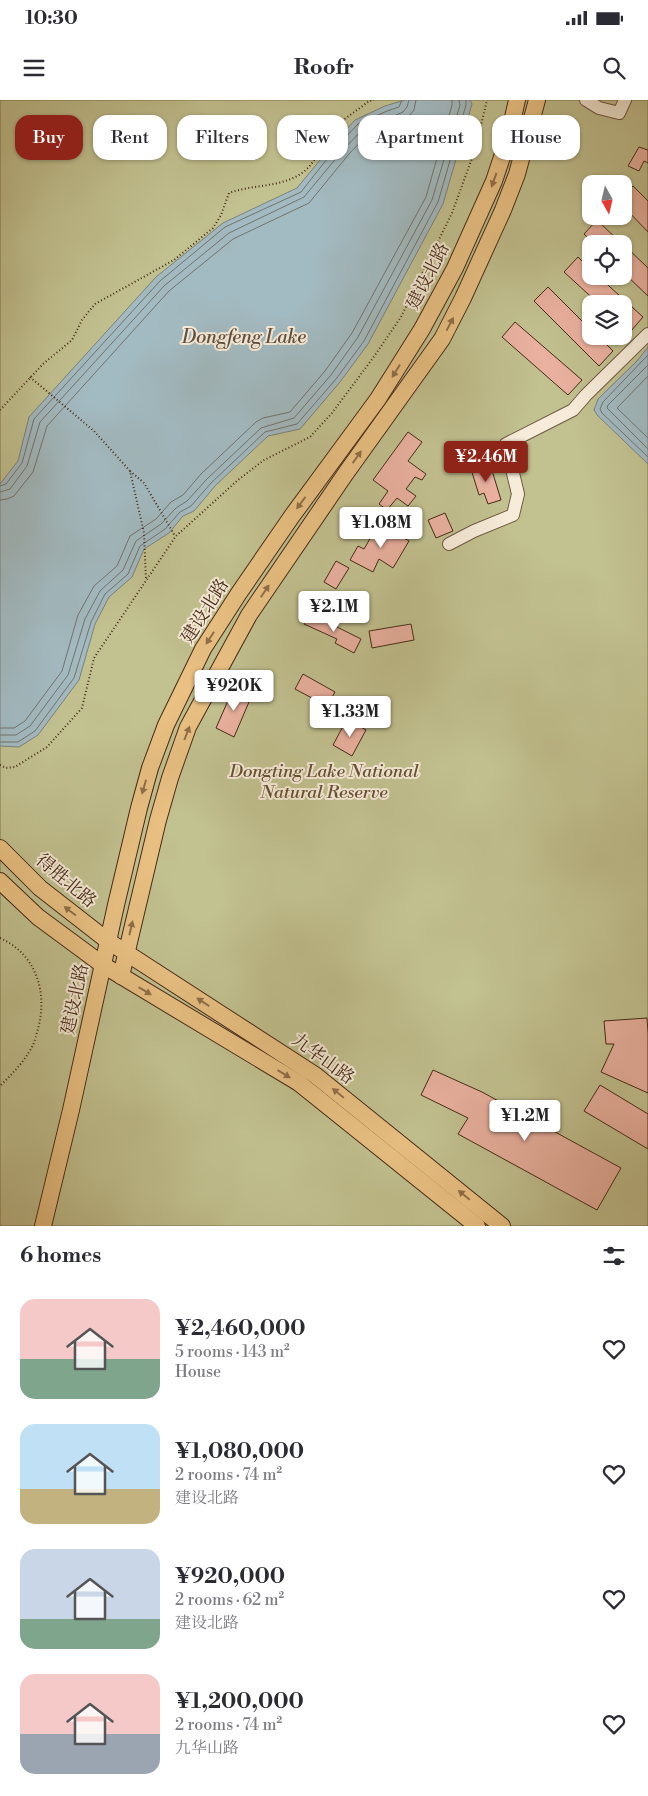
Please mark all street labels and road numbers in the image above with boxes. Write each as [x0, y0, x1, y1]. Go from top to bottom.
street label: 建设北路 [401, 239, 455, 313]
street label: 建设北路 [176, 574, 234, 648]
street label: 得胜北路 [31, 849, 101, 913]
street label: 建设北路 [56, 961, 94, 1037]
street label: 九华山路 [287, 1029, 359, 1089]

